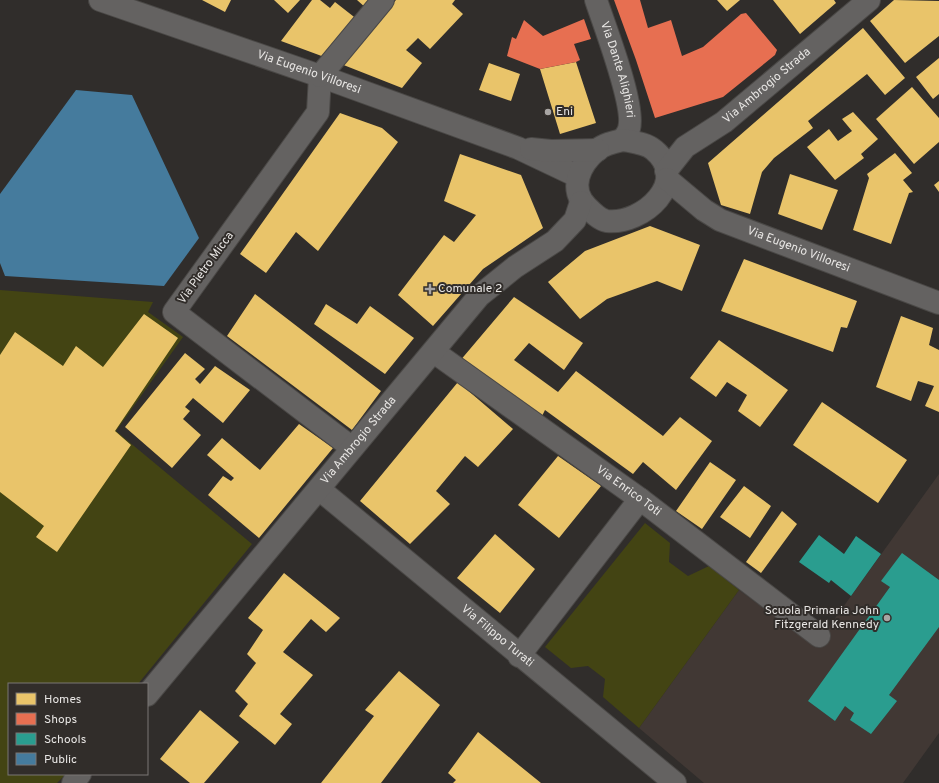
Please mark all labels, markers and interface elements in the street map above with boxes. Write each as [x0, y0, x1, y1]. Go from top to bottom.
street label: Via Dante Alighieri [596, 19, 638, 118]
street label: Via Ambrogio Strada [720, 44, 814, 128]
street label: Via Eugenio Villoresi [255, 47, 363, 98]
place label: Eni [556, 104, 573, 120]
marker: Eni [543, 107, 553, 117]
street label: Via Eugenio Villoresi [744, 223, 852, 277]
street label: Via Pietro Micca [174, 229, 238, 307]
place label: Comunale 2 [438, 281, 502, 297]
marker: Comunale 2 [425, 284, 435, 294]
street label: Via Ambrogio Strada [317, 393, 400, 488]
street label: Via Enrico Toti [593, 462, 664, 520]
street label: Via Filippo Turati [457, 601, 537, 671]
place label: Scuola Primaria John Fitzgerald Kennedy [765, 603, 879, 633]
marker: Scuola Primaria John Fitzgerald Kennedy [882, 613, 892, 623]
legend [8, 683, 148, 775]
text: Homes [44, 692, 81, 708]
text: Shops [44, 712, 77, 728]
text: Schools [44, 732, 86, 748]
text: Public [44, 752, 77, 768]

